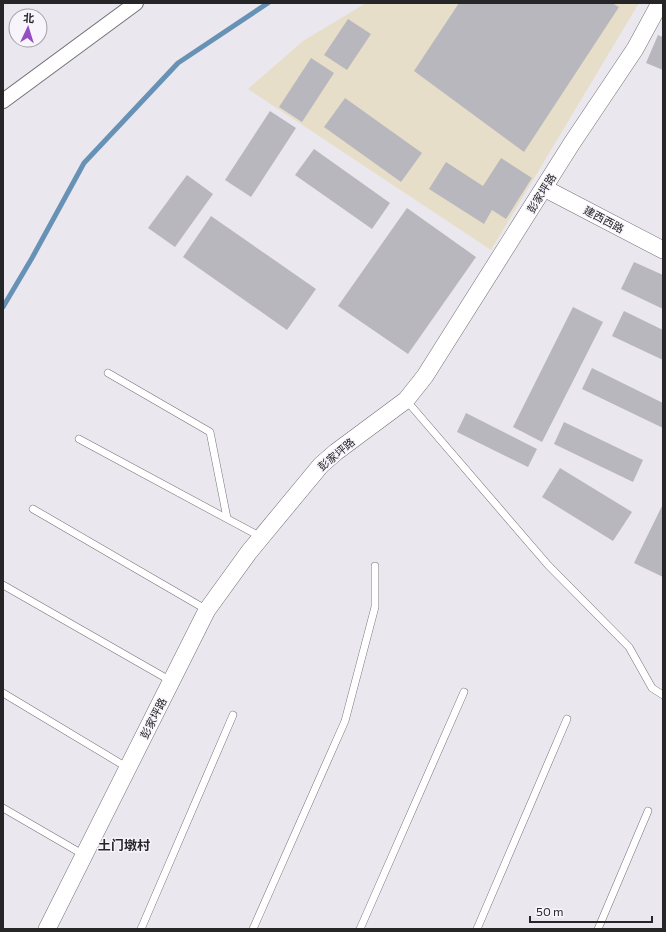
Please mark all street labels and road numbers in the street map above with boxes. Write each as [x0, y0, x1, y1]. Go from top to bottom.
street label: 彭家坪路 [524, 171, 558, 215]
street label: 建西西路 [582, 203, 626, 235]
street label: 彭家坪路 [315, 435, 357, 473]
street label: 彭家坪路 [137, 695, 169, 741]

